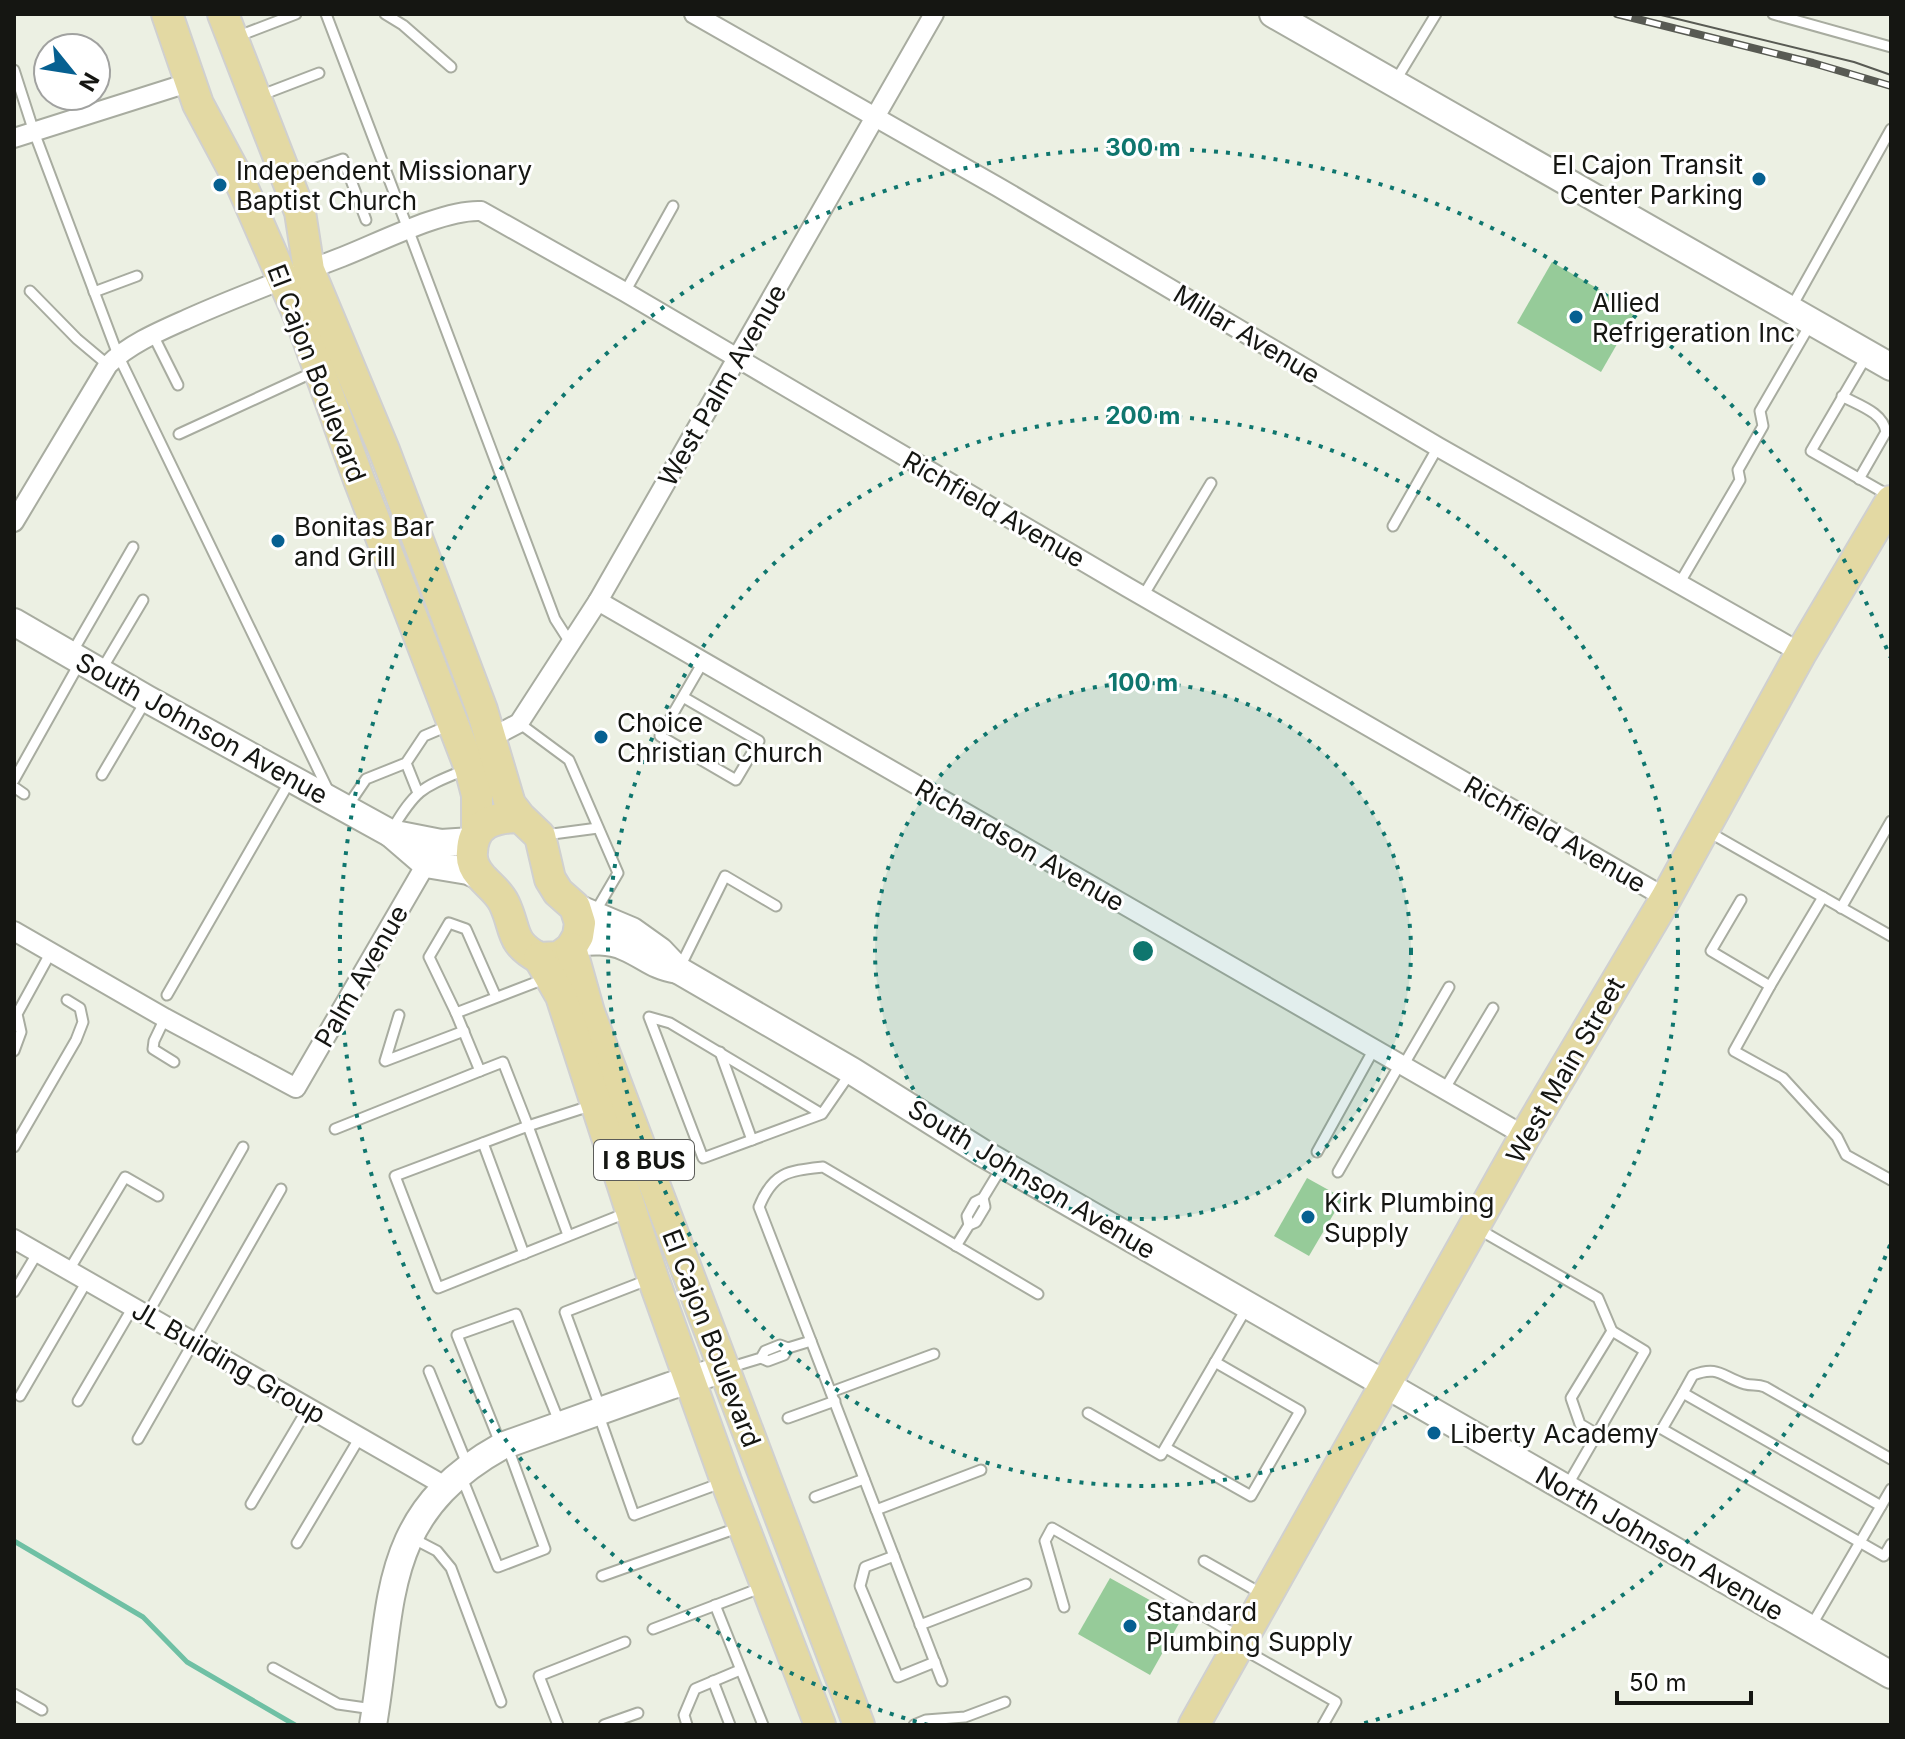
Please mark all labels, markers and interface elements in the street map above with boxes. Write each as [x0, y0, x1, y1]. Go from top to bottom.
north arrow [32, 32, 112, 112]
text: N [74, 68, 105, 96]
text: 300 m [1105, 133, 1181, 162]
place label: El Cajon Transit Center Parking [1552, 149, 1743, 210]
place label: Independent Missionary Baptist Church [236, 155, 532, 216]
marker: El Cajon Transit Center Parking [1750, 170, 1768, 188]
marker: Independent Missionary Baptist Church [211, 176, 229, 194]
street label: El Cajon Boulevard [261, 260, 373, 486]
street label: Millar Avenue [1168, 278, 1326, 390]
street label: West Palm Avenue [652, 279, 792, 491]
place label: Allied Refrigeration Inc [1592, 287, 1795, 348]
marker: Allied Refrigeration Inc [1567, 308, 1585, 326]
text: 200 m [1105, 401, 1181, 430]
street label: Richfield Avenue [897, 444, 1091, 574]
place label: Bonitas Bar and Grill [294, 511, 434, 572]
marker: Bonitas Bar and Grill [269, 532, 287, 550]
street label: South Johnson Avenue [71, 646, 333, 810]
text: 100 m [1108, 668, 1178, 697]
place label: Choice Christian Church [617, 707, 823, 768]
marker: Choice Christian Church [592, 728, 610, 746]
street label: Richfield Avenue [1458, 769, 1652, 899]
street label: Richardson Avenue [910, 772, 1130, 918]
street label: Palm Avenue [308, 899, 414, 1053]
centre of rings [1129, 937, 1157, 965]
street label: West Main Street [1499, 972, 1631, 1168]
street label: South Johnson Avenue [903, 1093, 1161, 1265]
road number: I 8 BUS [594, 1140, 694, 1180]
place label: Kirk Plumbing Supply [1324, 1187, 1495, 1248]
marker: Kirk Plumbing Supply [1299, 1208, 1317, 1226]
street label: El Cajon Boulevard [656, 1225, 768, 1451]
street label: JL Building Group [127, 1294, 331, 1430]
place label: Liberty Academy [1450, 1418, 1659, 1449]
marker: Liberty Academy [1425, 1424, 1443, 1442]
street label: North Johnson Avenue [1531, 1459, 1789, 1627]
place label: Standard Plumbing Supply [1146, 1596, 1353, 1657]
marker: Standard Plumbing Supply [1121, 1617, 1139, 1635]
scale bar [1617, 1655, 1751, 1705]
text: 50 m [1629, 1668, 1687, 1697]

